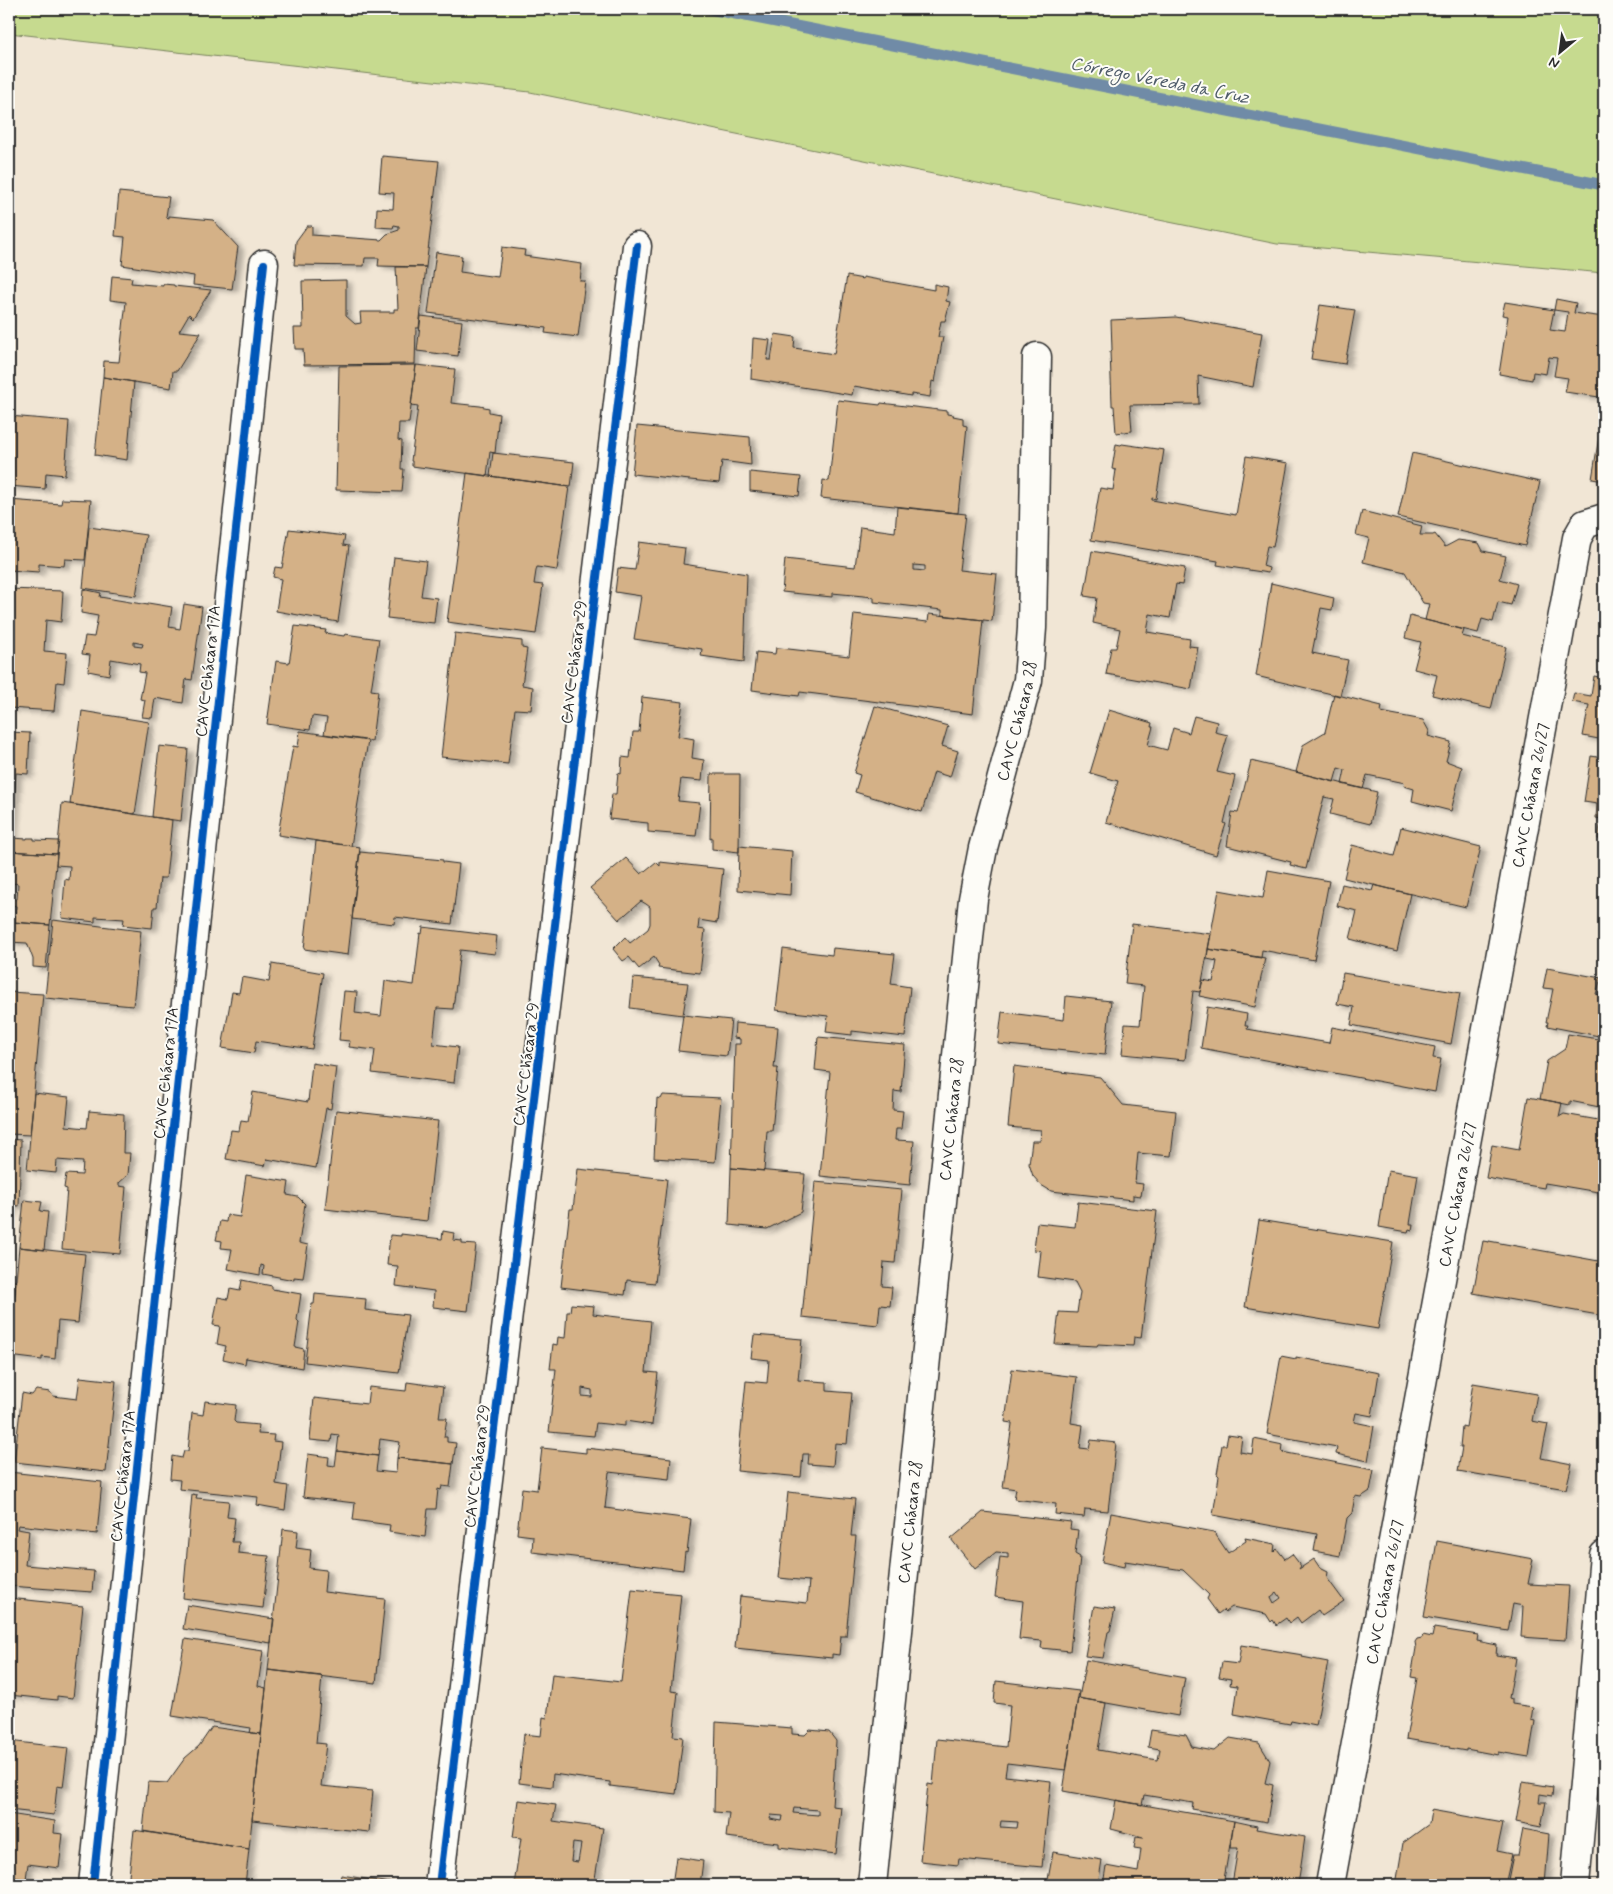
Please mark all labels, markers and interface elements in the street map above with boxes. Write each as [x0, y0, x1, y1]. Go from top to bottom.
north arrow [1536, 28, 1586, 78]
water label: Córrego Vereda da Cruz [1068, 52, 1251, 112]
text: N [1546, 52, 1563, 73]
street label: CAVC Chácara 29 [556, 599, 592, 725]
street label: CAVC Chácara 17A [191, 604, 226, 738]
street label: CAVC Chácara 28 [992, 660, 1041, 783]
street label: CAVC Chácara 26/27 [1508, 721, 1555, 869]
street label: CAVC Chácara 29 [508, 1001, 544, 1127]
street label: CAVC Chácara 17A [149, 1006, 184, 1140]
street label: CAVC Chácara 28 [935, 1057, 969, 1182]
street label: CAVC Chácara 26/27 [1435, 1121, 1482, 1269]
street label: CAVC Chácara 29 [459, 1403, 495, 1529]
street label: CAVC Chácara 17A [106, 1409, 141, 1543]
street label: CAVC Chácara 28 [894, 1459, 927, 1585]
street label: CAVC Chácara 26/27 [1362, 1518, 1409, 1666]

